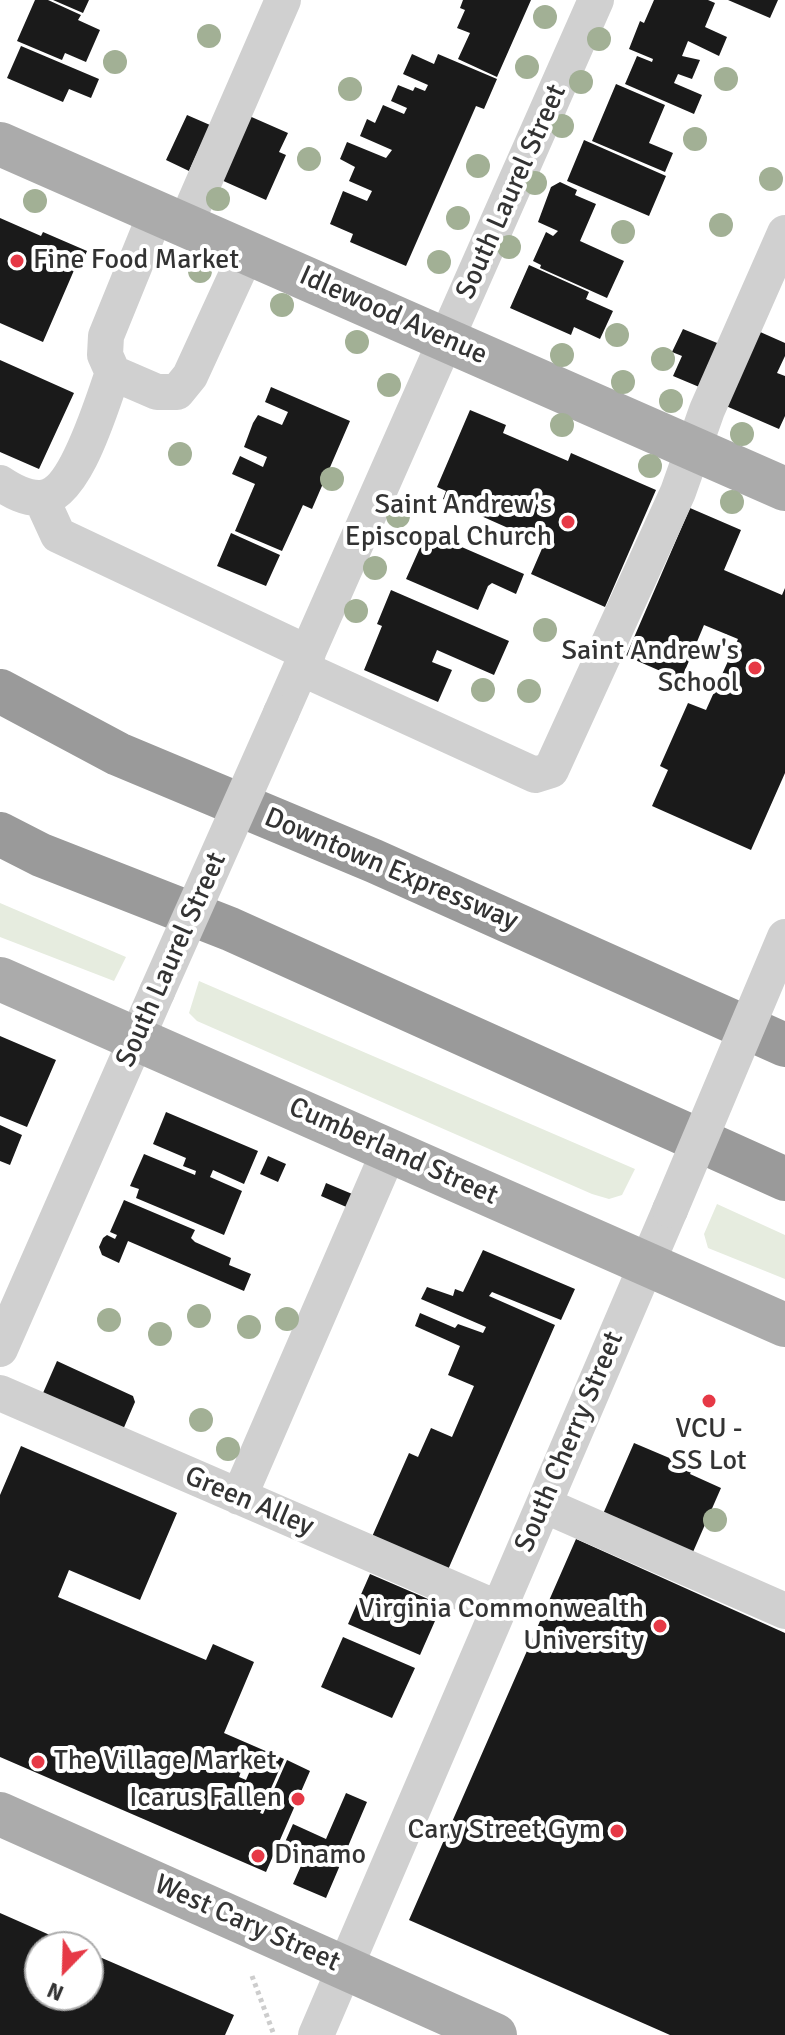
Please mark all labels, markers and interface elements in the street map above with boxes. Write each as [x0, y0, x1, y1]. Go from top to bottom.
street label: South Laurel Street [450, 79, 574, 305]
place label: Fine Food Market [33, 244, 239, 278]
marker: Fine Food Market [8, 252, 26, 270]
street label: Idlewood Avenue [294, 260, 492, 372]
place label: Saint Andrew's Episcopal Church [345, 489, 552, 555]
marker: Saint Andrew's Episcopal Church [559, 513, 577, 531]
place label: Saint Andrew's School [561, 635, 739, 701]
marker: Saint Andrew's School [746, 659, 764, 677]
street label: Downtown Expressway [259, 801, 523, 939]
street label: South Laurel Street [110, 847, 234, 1073]
street label: Cumberland Street [283, 1091, 503, 1213]
street label: South Cherry Street [508, 1327, 632, 1557]
marker: VCU - SS Lot [700, 1392, 718, 1410]
place label: VCU - SS Lot [671, 1413, 747, 1479]
street label: Green Alley [180, 1460, 318, 1544]
place label: Virginia Commonwealth University [359, 1593, 644, 1659]
marker: Virginia Commonwealth University [651, 1617, 669, 1635]
place label: The Village Market [54, 1745, 277, 1779]
marker: The Village Market [29, 1753, 47, 1771]
place label: Icarus Fallen [129, 1782, 282, 1816]
marker: Icarus Fallen [289, 1790, 307, 1808]
place label: Cary Street Gym [407, 1814, 601, 1848]
marker: Cary Street Gym [608, 1822, 626, 1840]
place label: Dinamo [274, 1839, 366, 1873]
marker: Dinamo [249, 1847, 267, 1865]
street label: West Cary Street [149, 1868, 345, 1980]
north arrow [24, 1931, 104, 2011]
text: N [43, 1976, 68, 2007]

